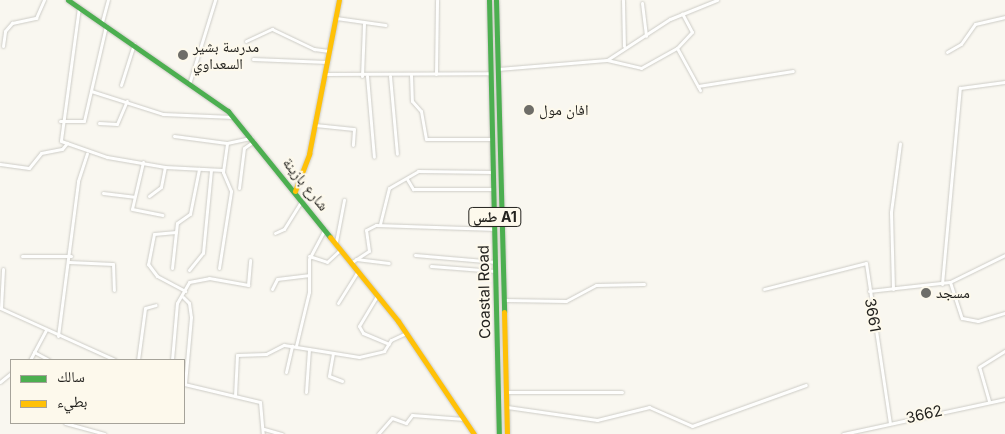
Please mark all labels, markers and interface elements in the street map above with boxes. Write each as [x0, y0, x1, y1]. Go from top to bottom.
place label: مدرسة بشير السعداوي [193, 37, 259, 72]
marker: مدرسة بشير السعداوي [177, 49, 189, 61]
place label: افان مول [539, 101, 588, 119]
marker: افان مول [523, 104, 535, 116]
street label: شارع بازينة [279, 154, 333, 214]
road number: طس A1 [468, 206, 522, 228]
street label: Coastal Road [474, 245, 494, 339]
place label: مسجد [936, 284, 970, 302]
marker: مسجد [920, 287, 932, 299]
street label: 3661 [861, 297, 885, 333]
legend [10, 359, 185, 424]
text: سالك [57, 367, 85, 386]
text: بطيء [57, 392, 87, 411]
street label: 3662 [904, 401, 944, 427]

